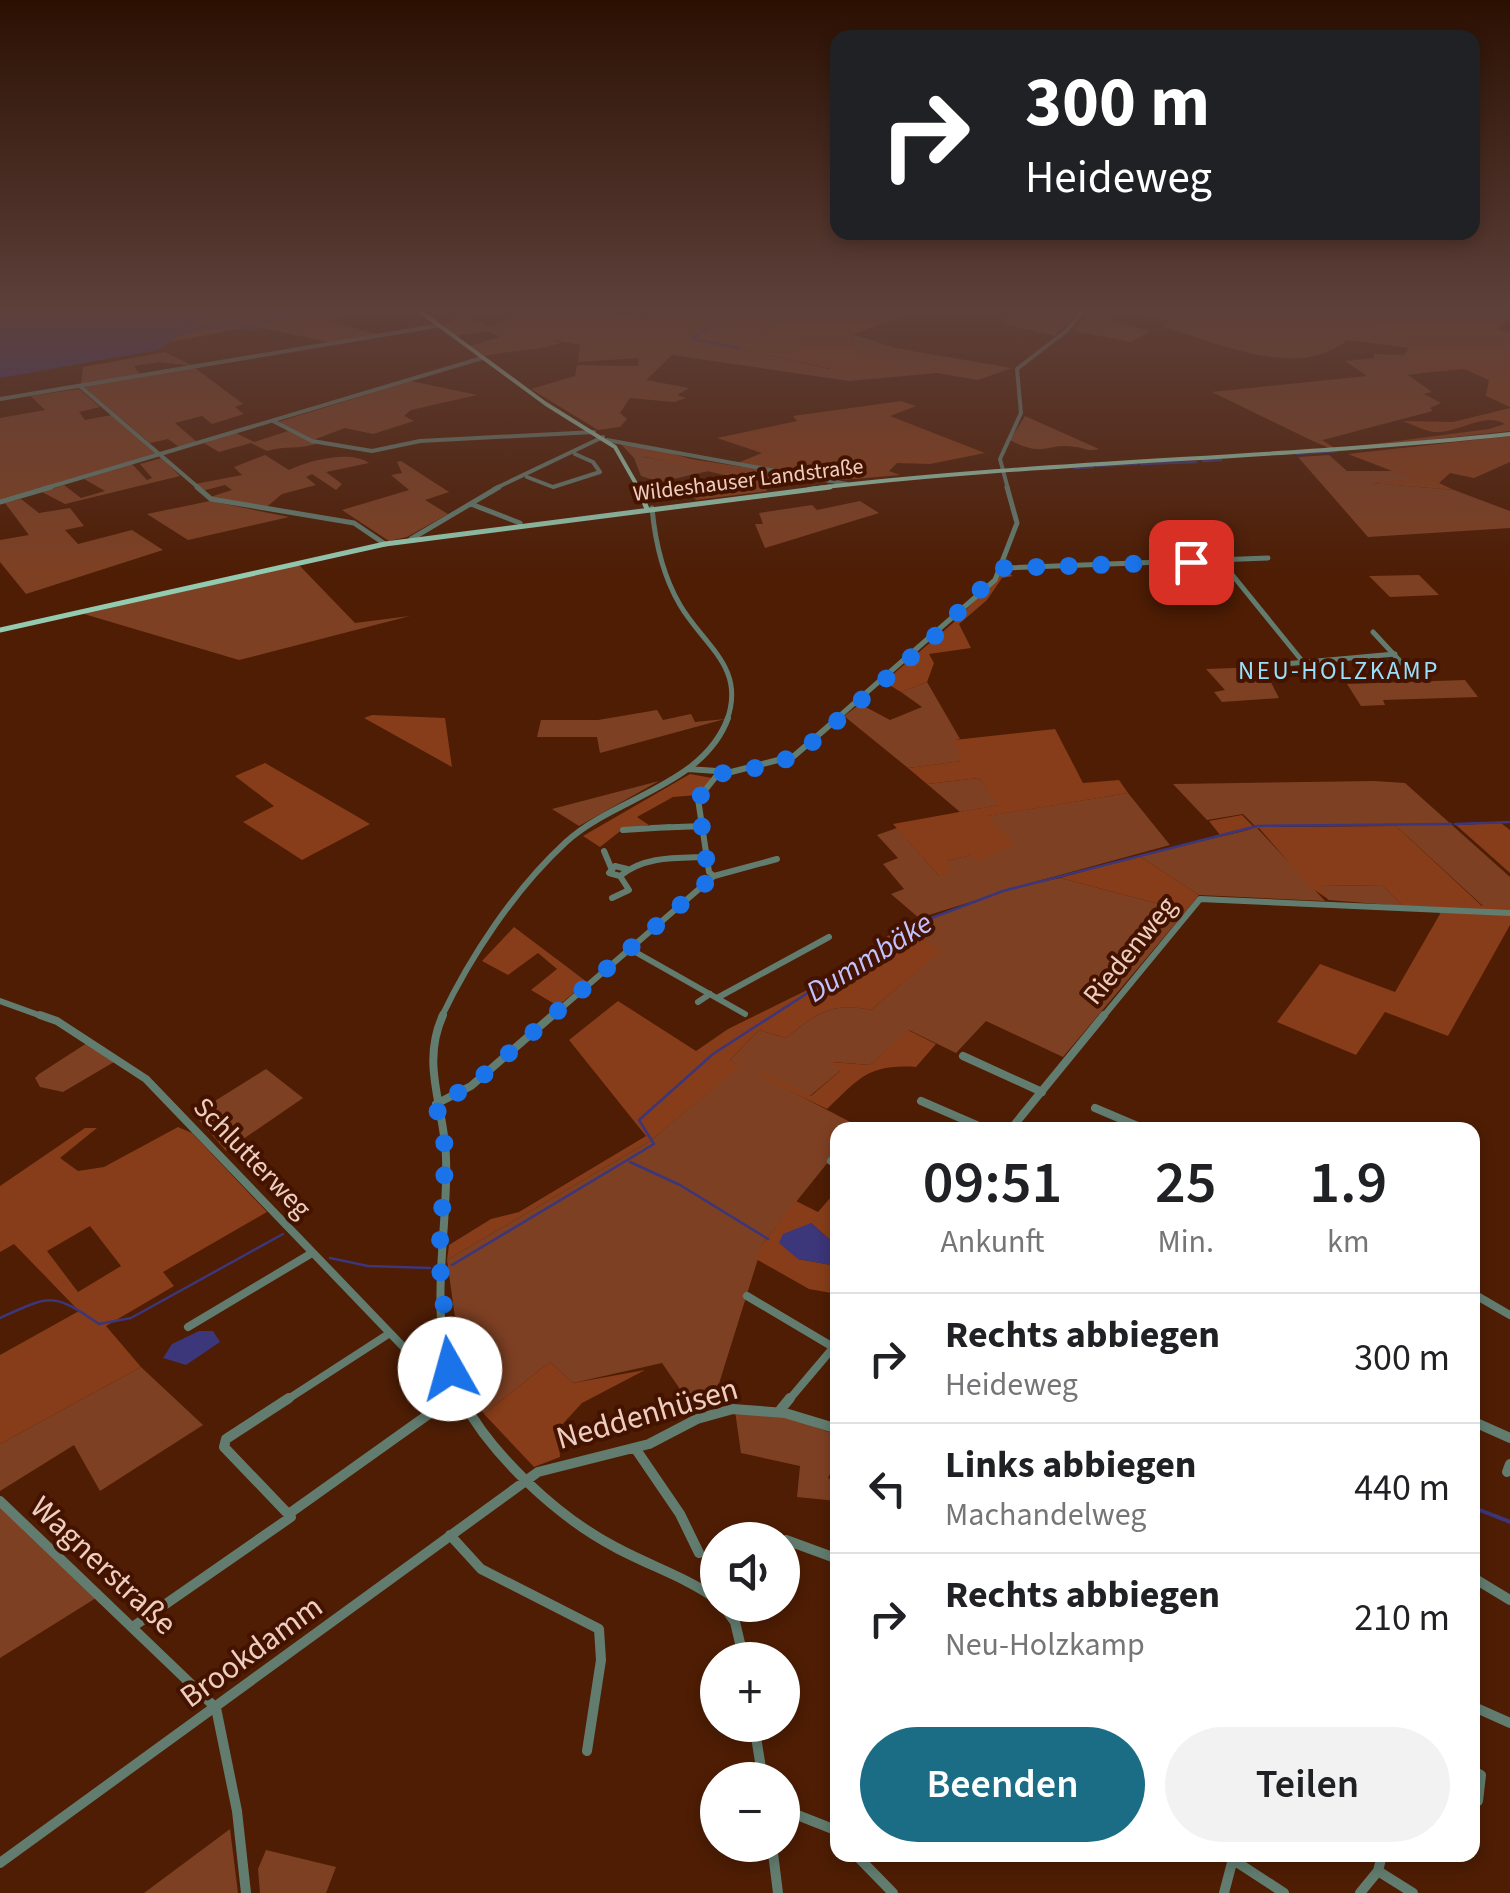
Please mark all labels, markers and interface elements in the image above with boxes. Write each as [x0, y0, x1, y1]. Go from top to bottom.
text: 300 m [1025, 53, 1210, 153]
icon: right [860, 70, 990, 200]
text: Heideweg [1025, 146, 1212, 210]
street label: Wildeshauser Landstraße [631, 450, 865, 510]
pin [1149, 520, 1234, 605]
icon: arrive [1164, 535, 1219, 590]
district label: NEU-HOLZKAMP [1238, 653, 1440, 689]
street label: Riedenweg [1074, 888, 1186, 1013]
water label: Dummbäke [798, 902, 941, 1013]
street label: Schlutterweg [184, 1088, 321, 1227]
text: 09:51 [923, 1141, 1062, 1226]
text: 25 [1155, 1141, 1217, 1226]
text: 1.9 [1309, 1141, 1387, 1226]
text: Ankunft [940, 1219, 1045, 1265]
text: Min. [1157, 1219, 1214, 1265]
text: km [1327, 1219, 1369, 1265]
text: Rechts abbiegen [945, 1308, 1220, 1362]
position arrow [398, 1317, 502, 1421]
icon: right [860, 1331, 915, 1386]
text: 300 m [1354, 1331, 1450, 1385]
text: Heideweg [945, 1362, 1078, 1408]
street label: Neddenhüsen [551, 1366, 744, 1462]
text: Links abbiegen [945, 1438, 1197, 1492]
icon: left [860, 1461, 915, 1516]
text: 440 m [1354, 1461, 1450, 1515]
street label: Wagnerstraße [20, 1486, 187, 1646]
text: Machandelweg [945, 1492, 1146, 1538]
map controls [700, 1522, 800, 1862]
button: sound [700, 1522, 800, 1622]
text: Rechts abbiegen [945, 1568, 1220, 1622]
street label: Brookdamm [171, 1584, 332, 1719]
icon: right [860, 1591, 915, 1646]
text: 210 m [1354, 1591, 1450, 1645]
text: Neu-Holzkamp [945, 1622, 1145, 1668]
button: + [700, 1642, 800, 1742]
button: Beenden [860, 1727, 1145, 1842]
button: Teilen [1165, 1727, 1450, 1842]
button: − [700, 1762, 800, 1862]

